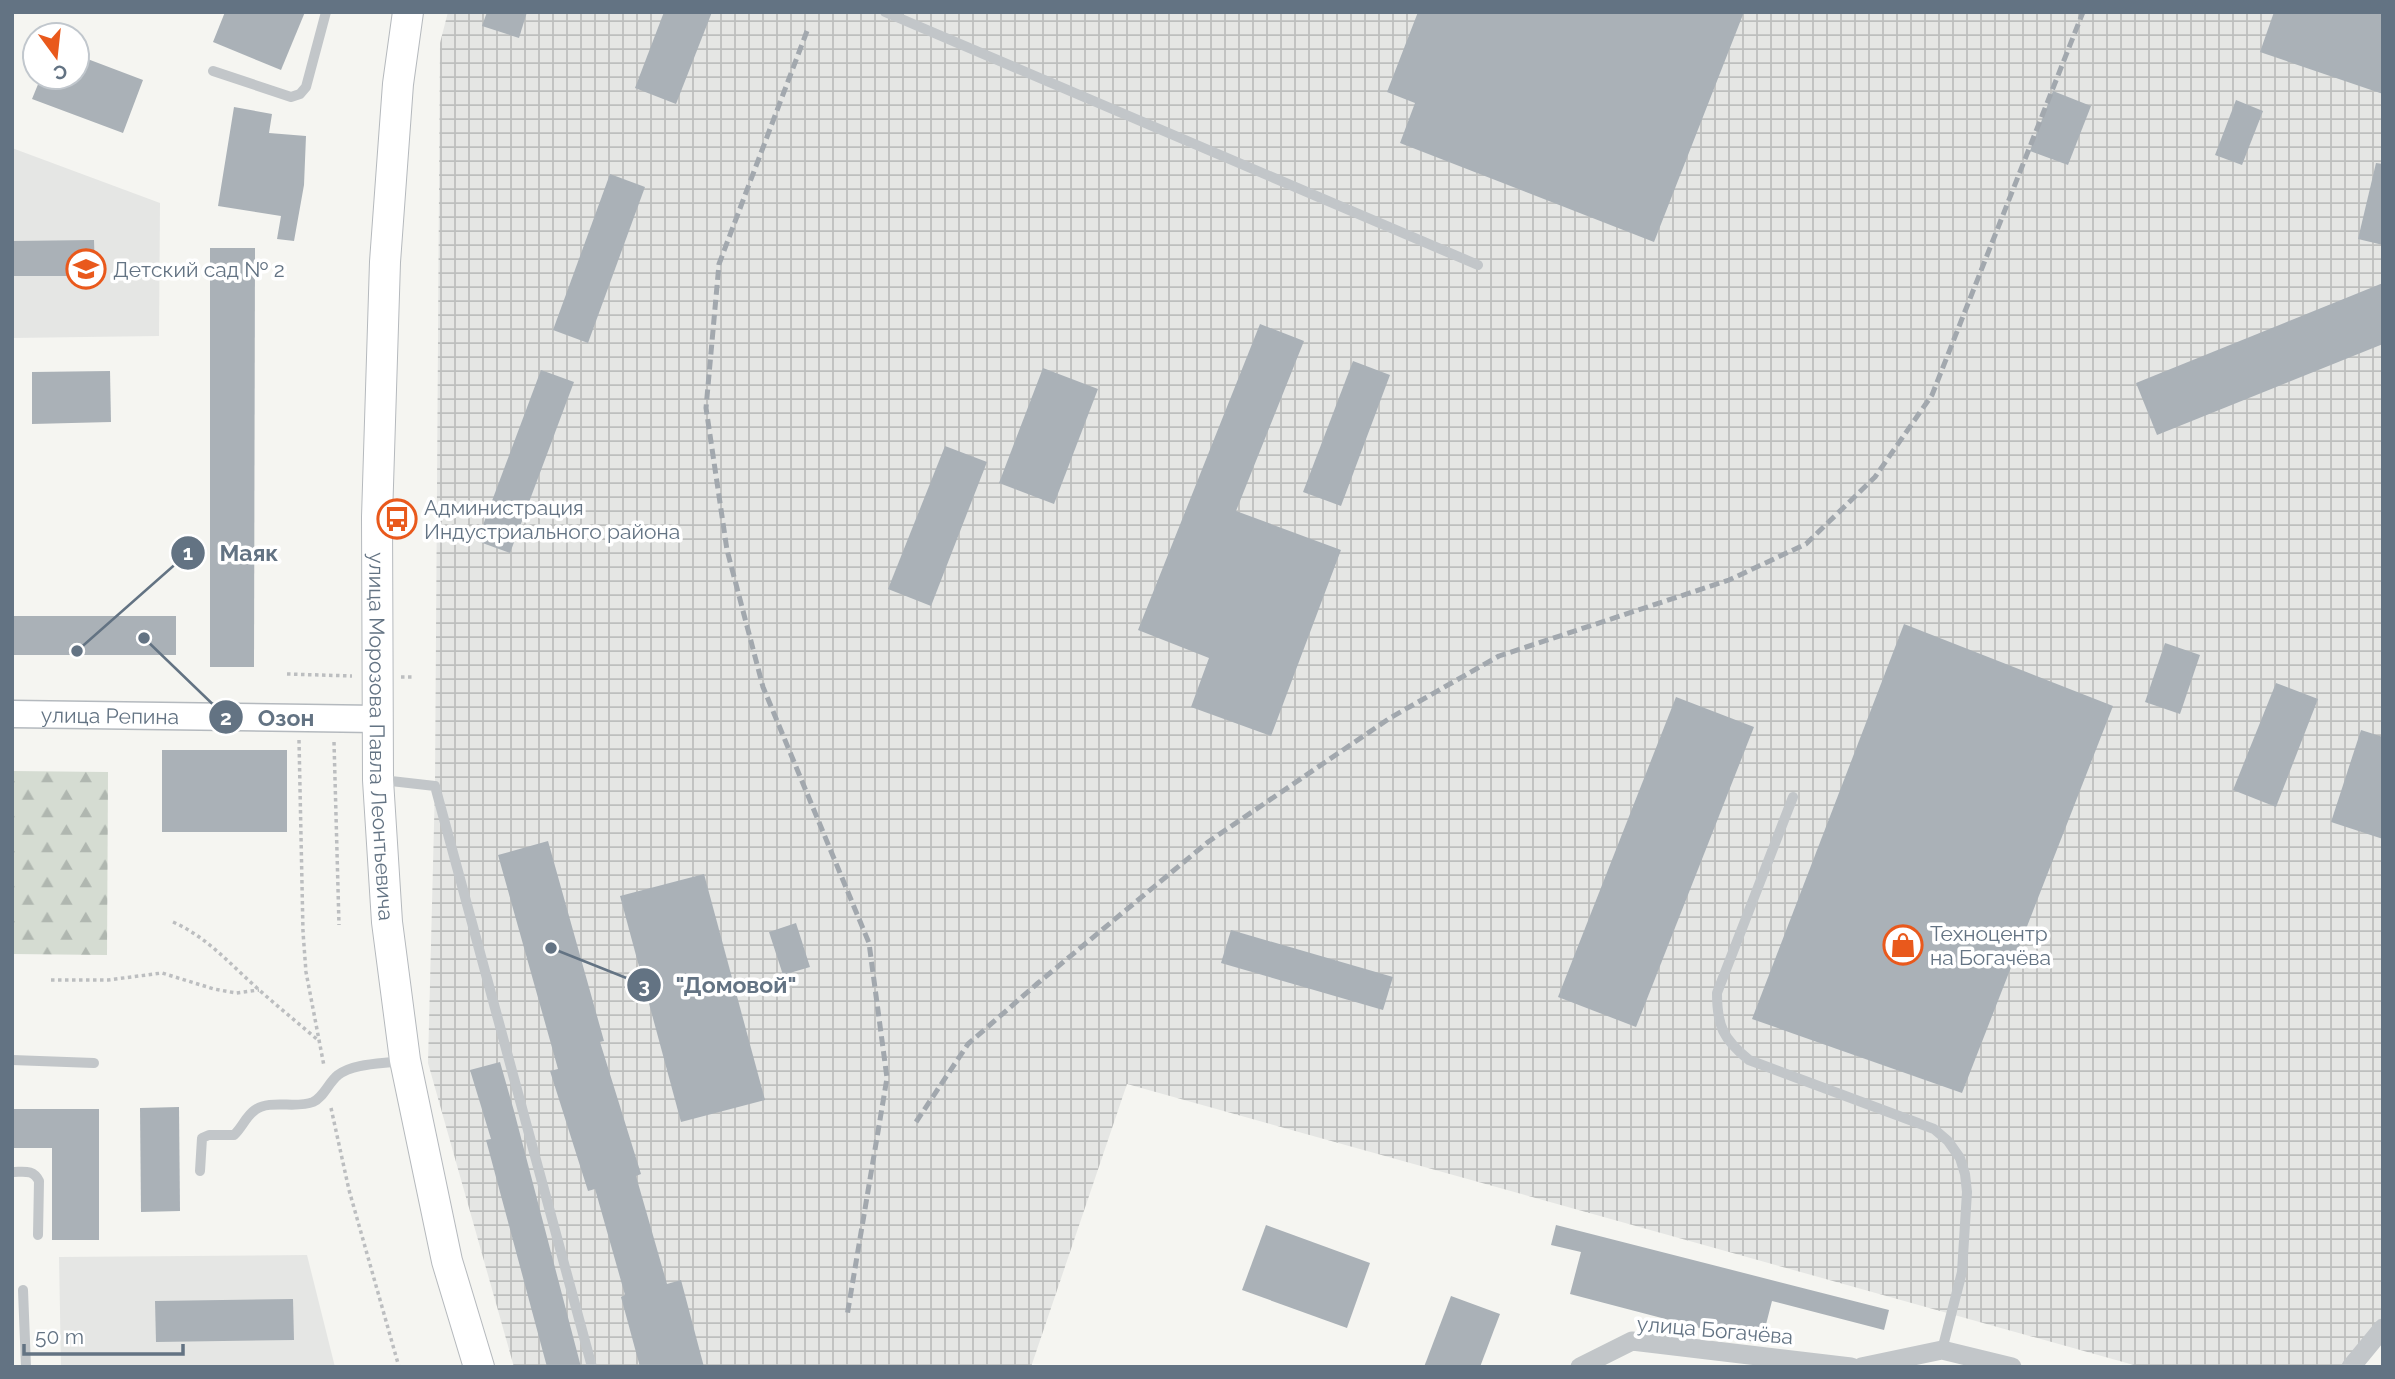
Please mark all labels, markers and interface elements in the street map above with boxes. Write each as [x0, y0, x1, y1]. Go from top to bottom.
north arrow [21, 21, 91, 91]
text: С [51, 60, 70, 85]
school or university icon: Детский сад № 2 [65, 248, 107, 290]
place label: Детский сад № 2 [113, 257, 285, 282]
place label: Администрация Индустриального района [424, 495, 680, 544]
bus stop icon: Администрация Индустриального района [376, 498, 418, 540]
callout: Маяк [171, 531, 293, 575]
text: Маяк [220, 539, 278, 566]
text: 1 [183, 540, 193, 565]
street label: улица Морозова Павла Леонтьевича [365, 552, 399, 922]
callout: Озон [208, 695, 328, 739]
street label: улица Репина [41, 702, 179, 729]
text: Озон [258, 704, 314, 731]
text: 2 [220, 705, 232, 730]
place label: Техноцентр на Богачёва [1930, 921, 2051, 970]
shop icon: Техноцентр на Богачёва [1882, 924, 1924, 966]
callout: "Домовой" [626, 963, 810, 1007]
text: "Домовой" [676, 971, 796, 998]
text: 3 [638, 973, 650, 998]
street label: улица Богачёва [1636, 1311, 1794, 1349]
scale bar [24, 1312, 184, 1356]
text: 50 m [35, 1324, 84, 1349]

